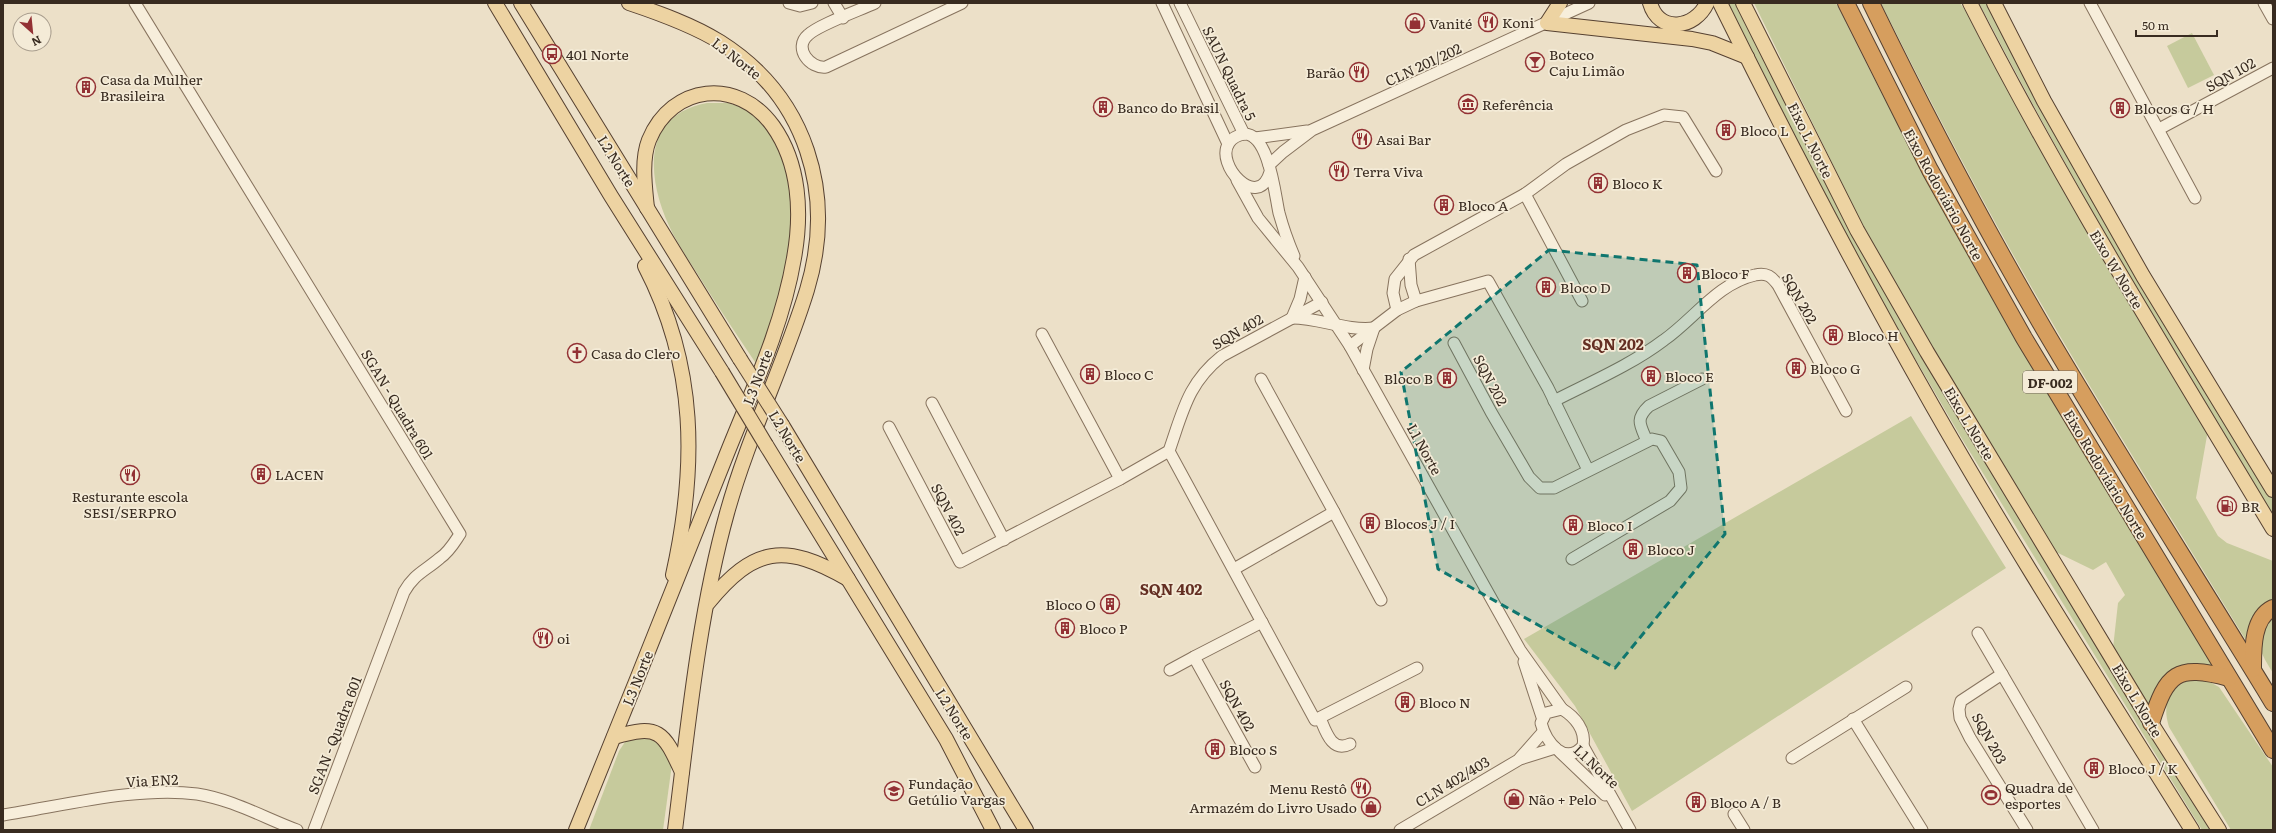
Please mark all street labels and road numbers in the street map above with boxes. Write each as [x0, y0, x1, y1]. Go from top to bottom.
street label: SAUN Quadra 5 [1198, 22, 1262, 124]
street label: L3 Norte [708, 32, 766, 84]
street label: CLN 201/202 [1382, 38, 1464, 90]
street label: SQN 102 [2201, 52, 2259, 96]
street label: Eixo L Norte [1783, 99, 1839, 181]
street label: Eixo Rodoviário Norte [1899, 124, 1989, 264]
street label: L2 Norte [593, 131, 641, 191]
street label: Eixo W Norte [2086, 226, 2148, 312]
street label: SQN 202 [1777, 269, 1823, 327]
street label: SQN 402 [1208, 308, 1266, 354]
street label: SGAN - Quadra 601 [357, 345, 439, 463]
street label: L3 Norte [737, 346, 777, 408]
street label: SQN 202 [1469, 351, 1513, 409]
road number: DF-002 [2023, 371, 2077, 393]
street label: Eixo L Norte [1940, 382, 2000, 464]
street label: Eixo Rodoviário Norte [2059, 405, 2153, 543]
street label: L2 Norte [765, 406, 811, 466]
street label: L1 Norte [1403, 420, 1447, 478]
street label: SQN 402 [927, 479, 971, 539]
street label: L3 Norte [617, 647, 657, 709]
street label: Eixo L Norte [2108, 659, 2168, 741]
street label: SGAN - Quadra 601 [302, 673, 366, 797]
street label: SQN 402 [1216, 676, 1260, 734]
street label: L2 Norte [931, 684, 979, 744]
street label: SQN 203 [1968, 709, 2012, 767]
street label: L1 Norte [1570, 740, 1624, 792]
street label: CLN 402/403 [1411, 751, 1493, 811]
street label: Via EN2 [125, 769, 179, 791]

